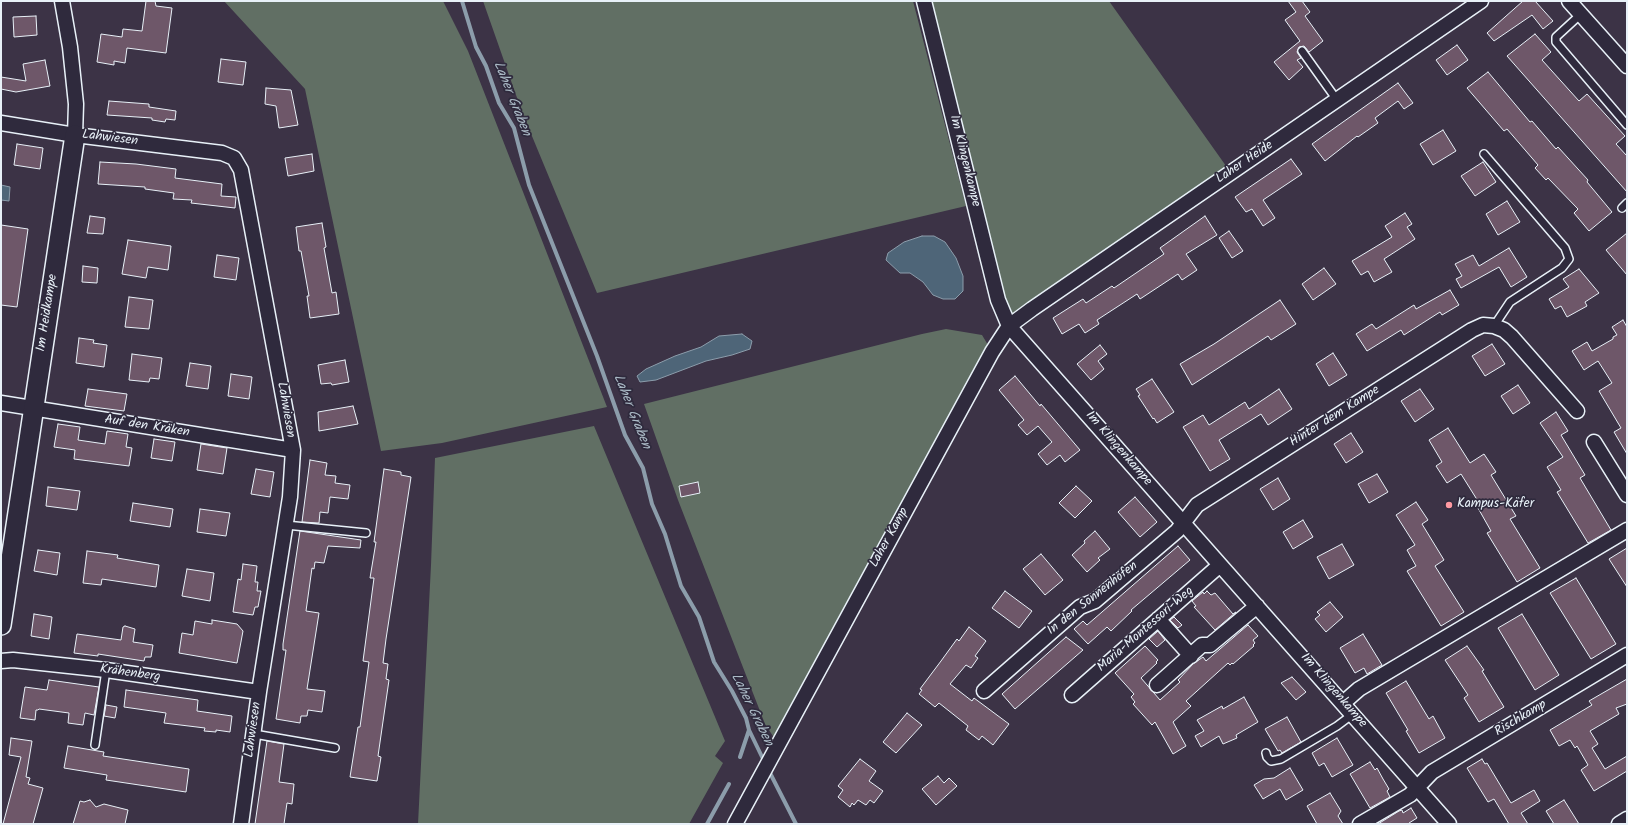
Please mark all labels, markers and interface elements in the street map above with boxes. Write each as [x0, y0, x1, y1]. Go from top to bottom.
water label: Laher Graben [488, 59, 534, 139]
street label: Im Klingenkampe [945, 113, 983, 209]
street label: Lahwiesen [81, 128, 139, 150]
street label: Laher Heide [1213, 138, 1277, 188]
street label: Im Heidkampe [34, 273, 62, 353]
water label: Laher Graben [608, 372, 654, 452]
street label: Lahwiesen [272, 381, 298, 439]
street label: Hinter dem Kampe [1287, 383, 1383, 451]
street label: Im Klingenkampe [1081, 408, 1155, 490]
street label: Auf den Kräken [103, 413, 191, 441]
place label: Kampus-Käfer [1457, 497, 1534, 513]
marker: Kampus-Käfer [1444, 500, 1454, 510]
street label: Laher Kamp [867, 505, 913, 571]
street label: In den Sonnenhöfen [1045, 559, 1141, 639]
street label: Maria-Montessori-Weg [1095, 584, 1197, 676]
street label: Im Klingenkampe [1296, 650, 1370, 732]
street label: Krähenberg [99, 662, 161, 686]
water label: Laher Graben [726, 671, 776, 749]
street label: Rischkamp [1492, 697, 1550, 741]
street label: Lahwiesen [242, 701, 266, 759]

